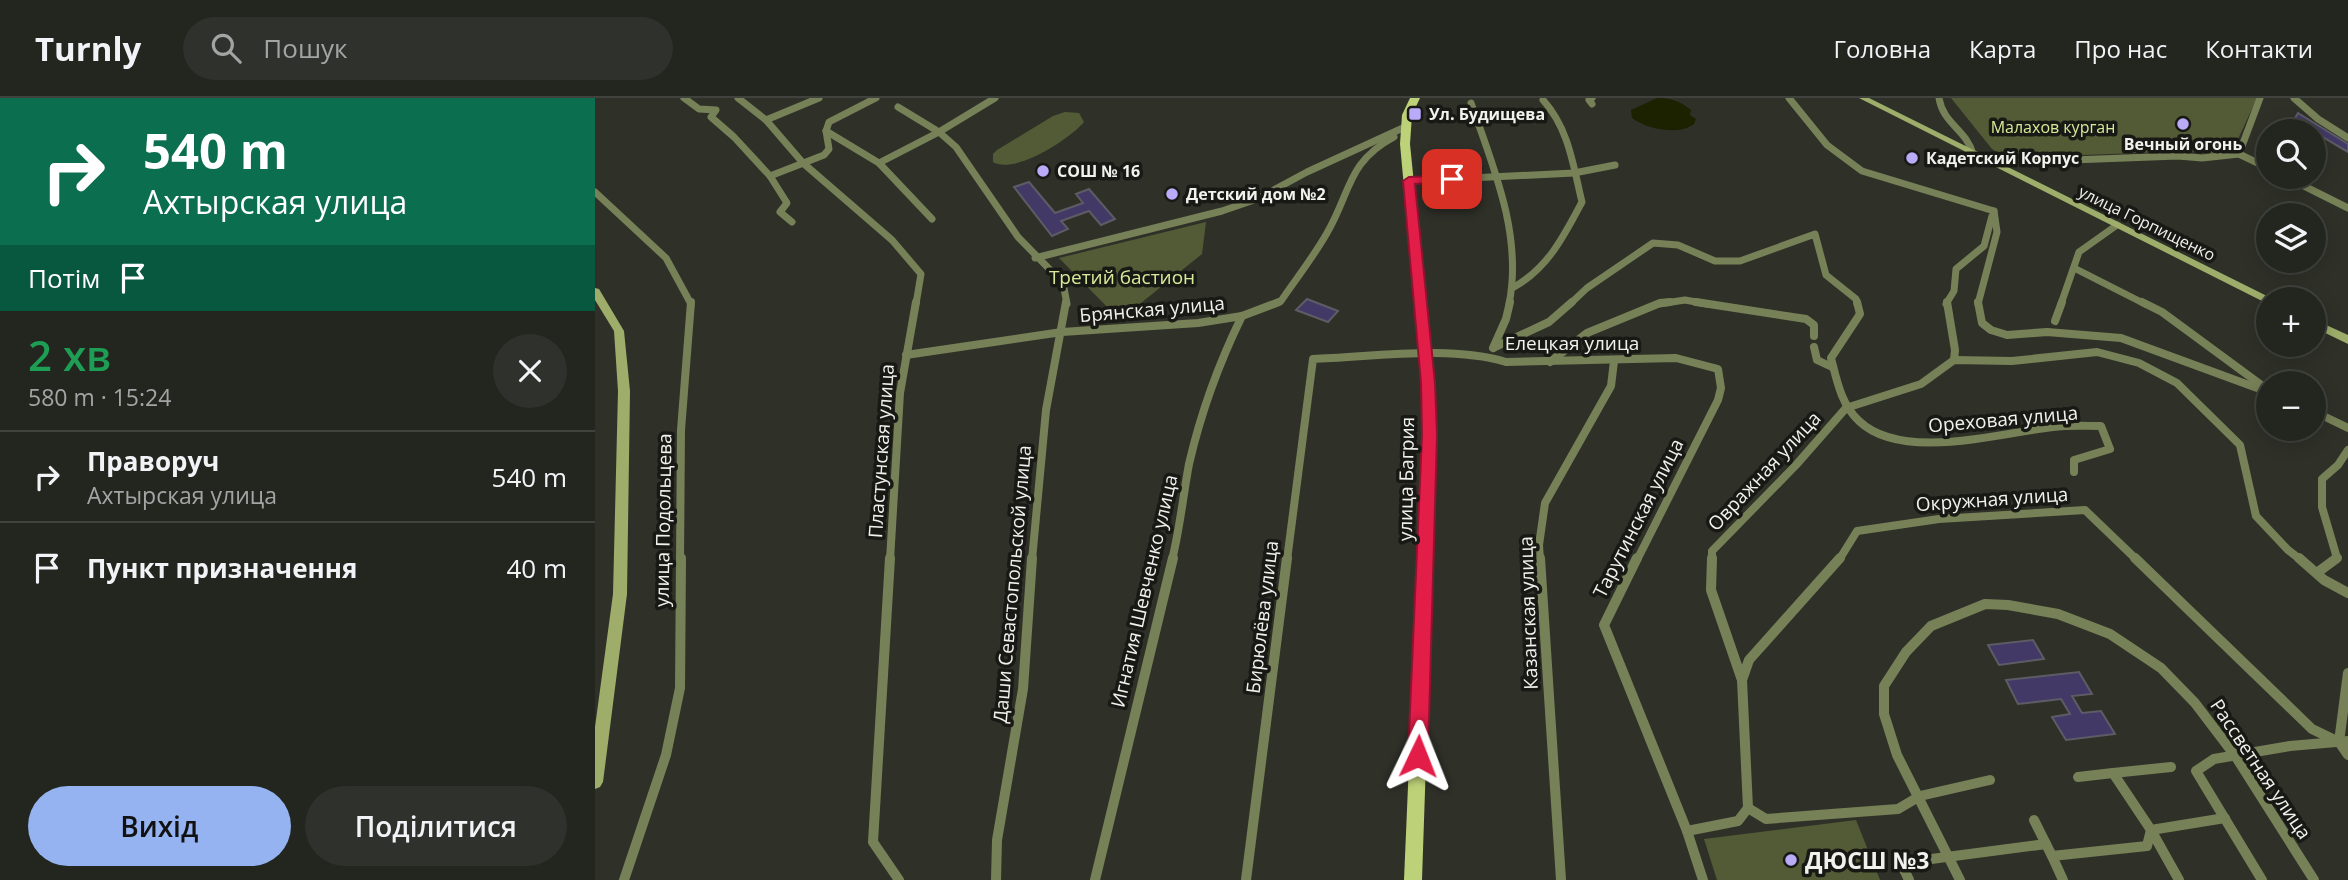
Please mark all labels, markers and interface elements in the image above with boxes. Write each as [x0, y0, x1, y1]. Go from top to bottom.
search box [183, 17, 673, 80]
text: Turnly [35, 26, 141, 71]
icon: search [207, 29, 245, 67]
text: Пошук [263, 30, 348, 66]
text: Головна [1834, 32, 1931, 65]
text: Карта [1969, 32, 2036, 65]
text: Про нас [2074, 32, 2167, 65]
text: Контакти [2205, 32, 2313, 65]
place label: Ул. Будищева [1429, 103, 1545, 125]
marker: Ул. Будищева [1407, 106, 1423, 122]
park label: Малахов курган [1991, 116, 2115, 138]
marker: Вечный огонь [2175, 116, 2191, 132]
text: 540 m [143, 117, 288, 183]
map controls [2256, 119, 2326, 441]
button: search [2256, 119, 2326, 189]
icon: right [28, 126, 119, 217]
place label: Вечный огонь [2124, 133, 2242, 155]
place label: Кадетский Корпус [1926, 147, 2079, 169]
pin [1422, 149, 1482, 209]
marker: Кадетский Корпус [1904, 150, 1920, 166]
place label: СОШ № 16 [1057, 160, 1140, 182]
icon: arrive [1433, 160, 1471, 198]
marker: СОШ № 16 [1035, 163, 1051, 179]
text: Ахтырская улица [143, 180, 407, 223]
street label: улица Горпищенко [2075, 180, 2219, 266]
place label: Детский дом №2 [1186, 183, 1326, 205]
marker: Детский дом №2 [1164, 186, 1180, 202]
button: layers [2256, 203, 2326, 273]
icon: arrive [114, 259, 152, 297]
text: Потім [28, 260, 100, 296]
park label: Третий бастион [1049, 264, 1195, 290]
button: + [2256, 287, 2326, 357]
street label: Брянская улица [1078, 290, 1226, 328]
text: 2 хв [28, 326, 111, 383]
street label: Елецкая улица [1505, 330, 1639, 356]
button: close [493, 334, 567, 408]
street label: Пластунская улица [862, 363, 900, 539]
button: − [2256, 371, 2326, 441]
text: 580 m · 15:24 [28, 381, 171, 413]
street label: Ореховая улица [1927, 399, 2079, 439]
street label: Овражная улица [1702, 406, 1826, 536]
street label: улица Багрия [1392, 417, 1420, 541]
street label: улица Подольцева [648, 433, 678, 607]
street label: Тарутинская улица [1587, 434, 1689, 602]
text: Праворуч [87, 443, 219, 479]
street label: Даши Севастопольской улица [987, 444, 1037, 724]
icon: right [28, 458, 66, 496]
text: 540 m [492, 459, 567, 495]
street label: Игнатия Шевченко улица [1105, 472, 1183, 710]
text: Ахтырская улица [87, 479, 277, 511]
street label: Окружная улица [1915, 481, 2069, 517]
street label: Казанская улица [1512, 536, 1544, 690]
street label: Бирюлёва улица [1240, 539, 1284, 695]
icon: arrive [28, 549, 66, 587]
text: Пункт призначення [87, 550, 357, 586]
text: 40 m [506, 550, 567, 586]
street label: Рассветная улица [2204, 694, 2318, 844]
position arrow [1381, 719, 1455, 793]
button: Вихід [28, 786, 291, 866]
button: Поділитися [305, 786, 567, 866]
place label: ДЮСШ №3 [1805, 844, 1929, 876]
marker: ДЮСШ №3 [1783, 852, 1799, 868]

